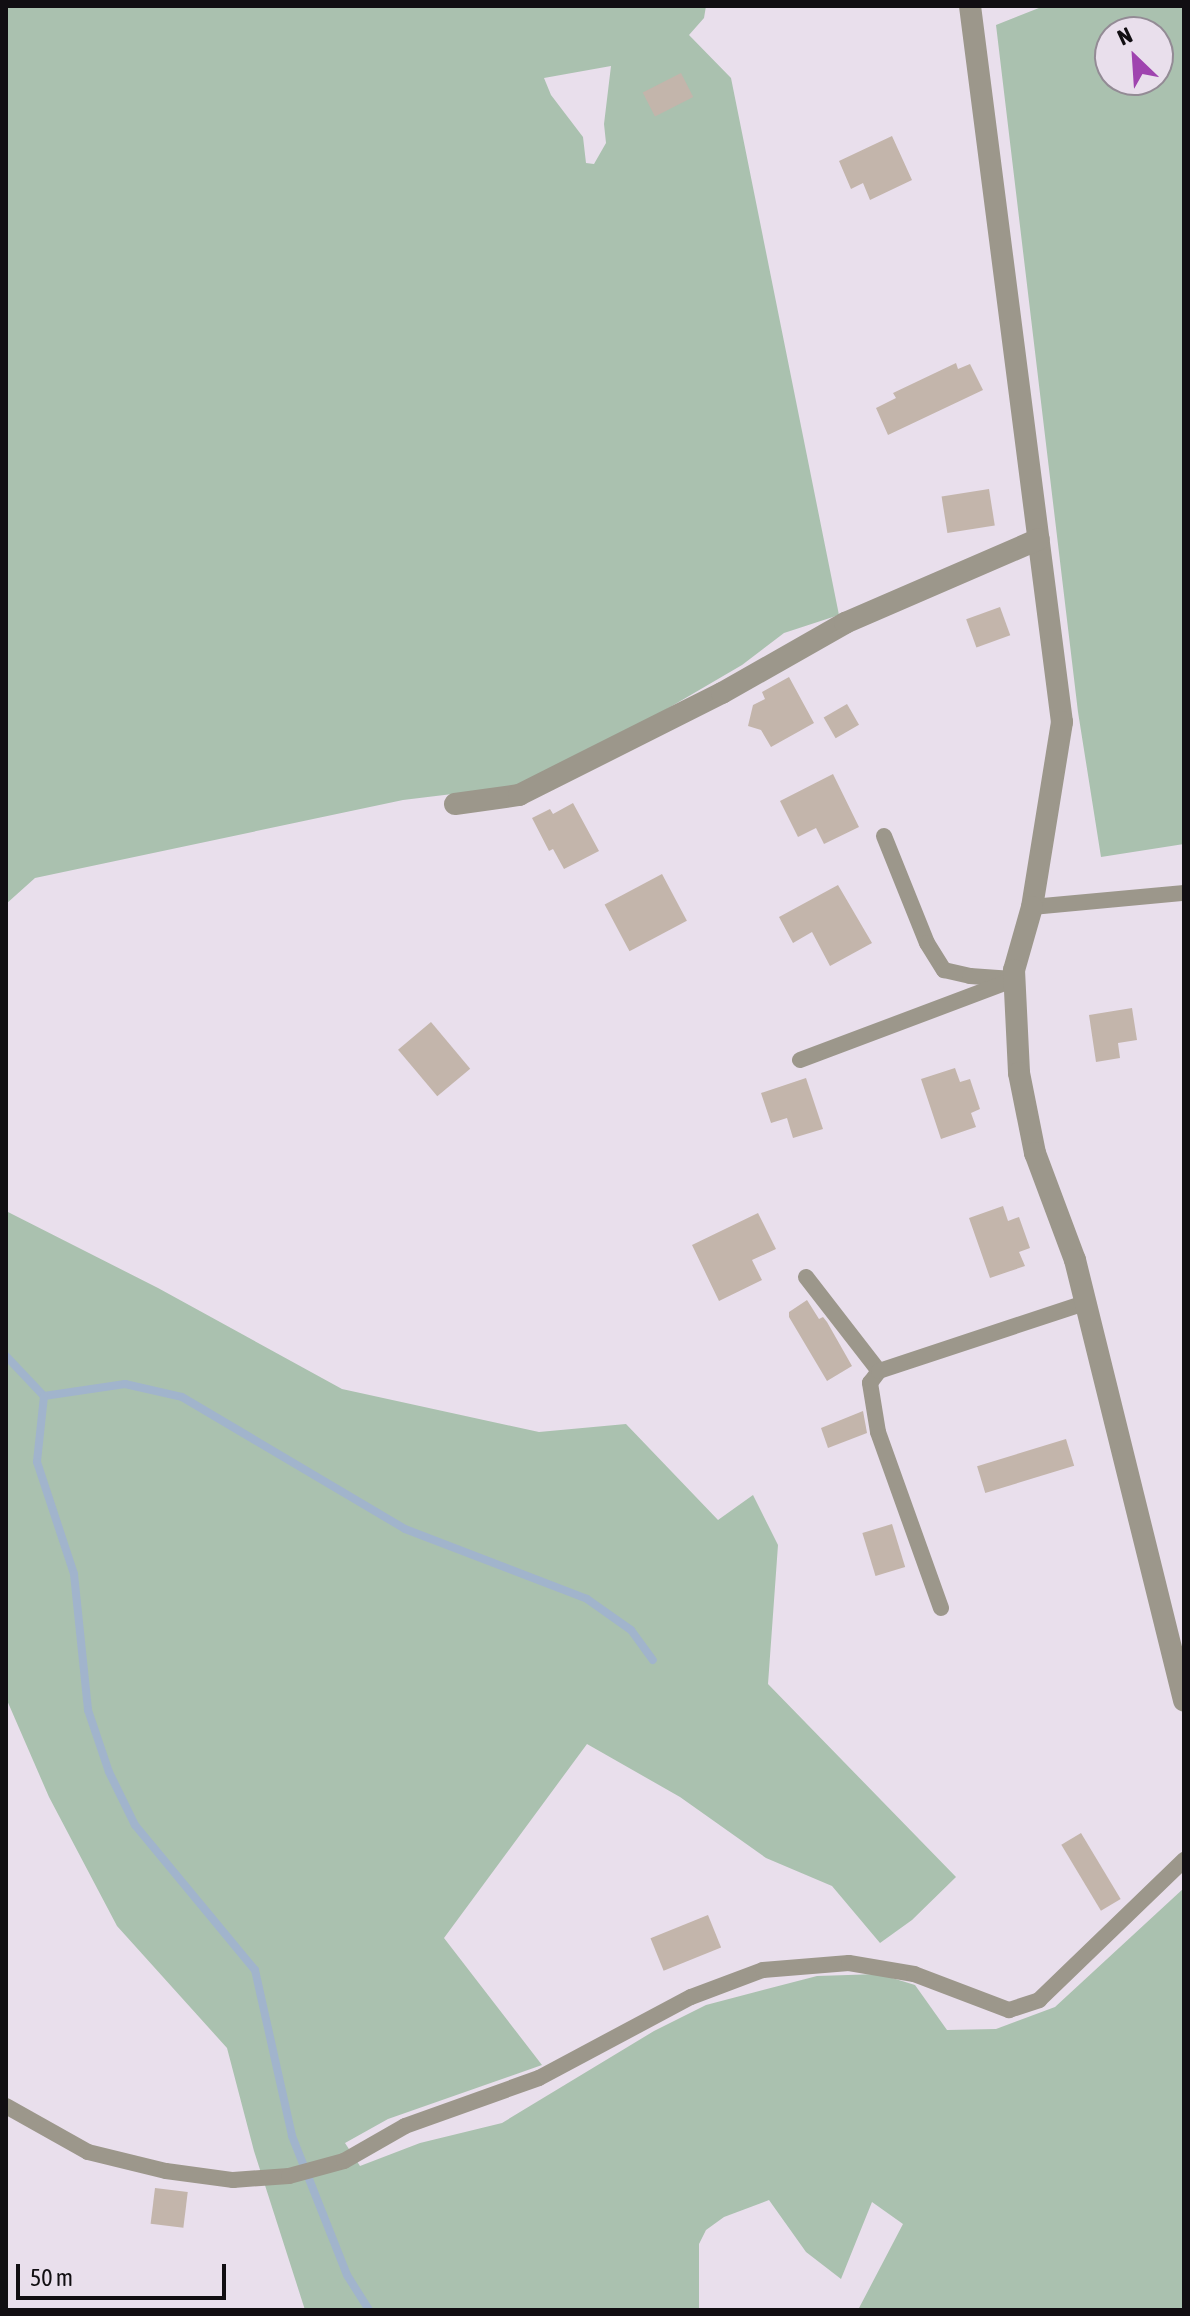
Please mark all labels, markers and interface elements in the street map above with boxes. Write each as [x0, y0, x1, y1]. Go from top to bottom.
north arrow [1094, 16, 1174, 96]
text: N [1113, 22, 1136, 51]
scale bar [20, 2248, 230, 2298]
text: 50 m [30, 2264, 73, 2291]

